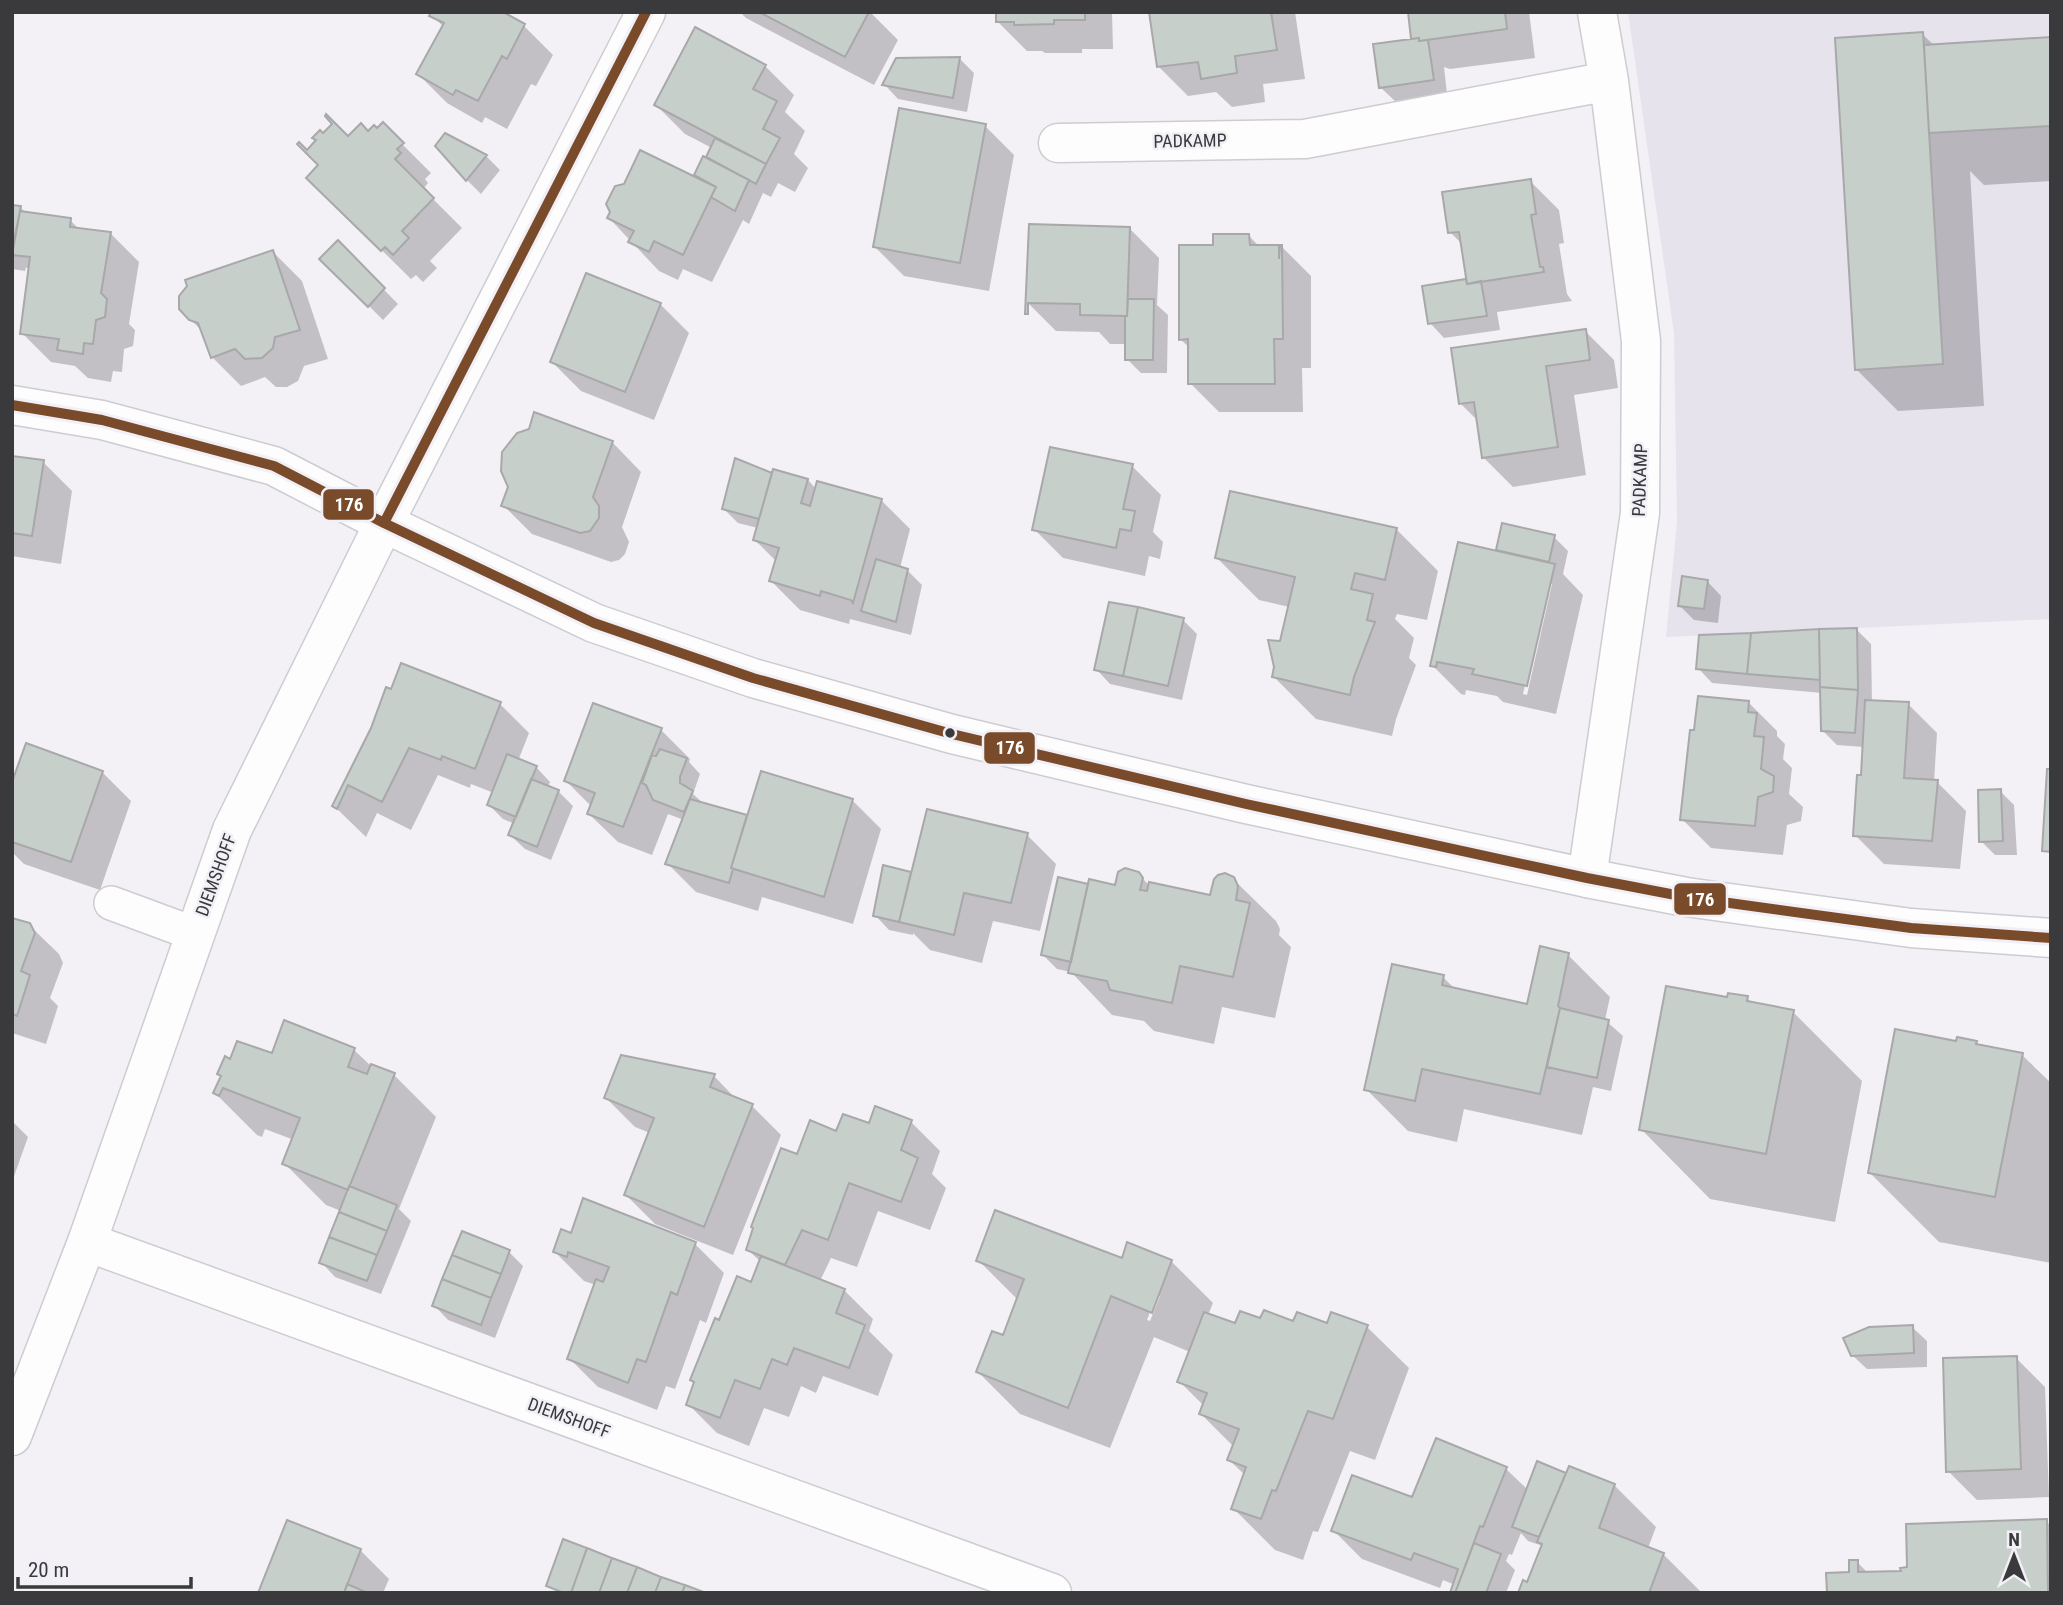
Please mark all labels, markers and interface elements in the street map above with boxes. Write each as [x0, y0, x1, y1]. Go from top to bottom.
street label: PADKAMP [1153, 129, 1227, 152]
street label: PADKAMP [1628, 443, 1651, 517]
line badge: 176 [322, 488, 375, 521]
text: 176 [335, 493, 363, 516]
unlabelled marker [943, 726, 957, 740]
line badge: 176 [983, 731, 1036, 765]
text: 176 [996, 736, 1024, 759]
street label: DIEMSHOFF [191, 831, 240, 919]
line badge: 176 [1673, 882, 1727, 916]
text: 176 [1686, 888, 1714, 911]
street label: DIEMSHOFF [525, 1393, 613, 1442]
north arrow [1979, 1521, 2049, 1591]
text: N [2008, 1528, 2020, 1551]
scale bar [18, 1546, 191, 1590]
text: 20 m [28, 1558, 69, 1582]

